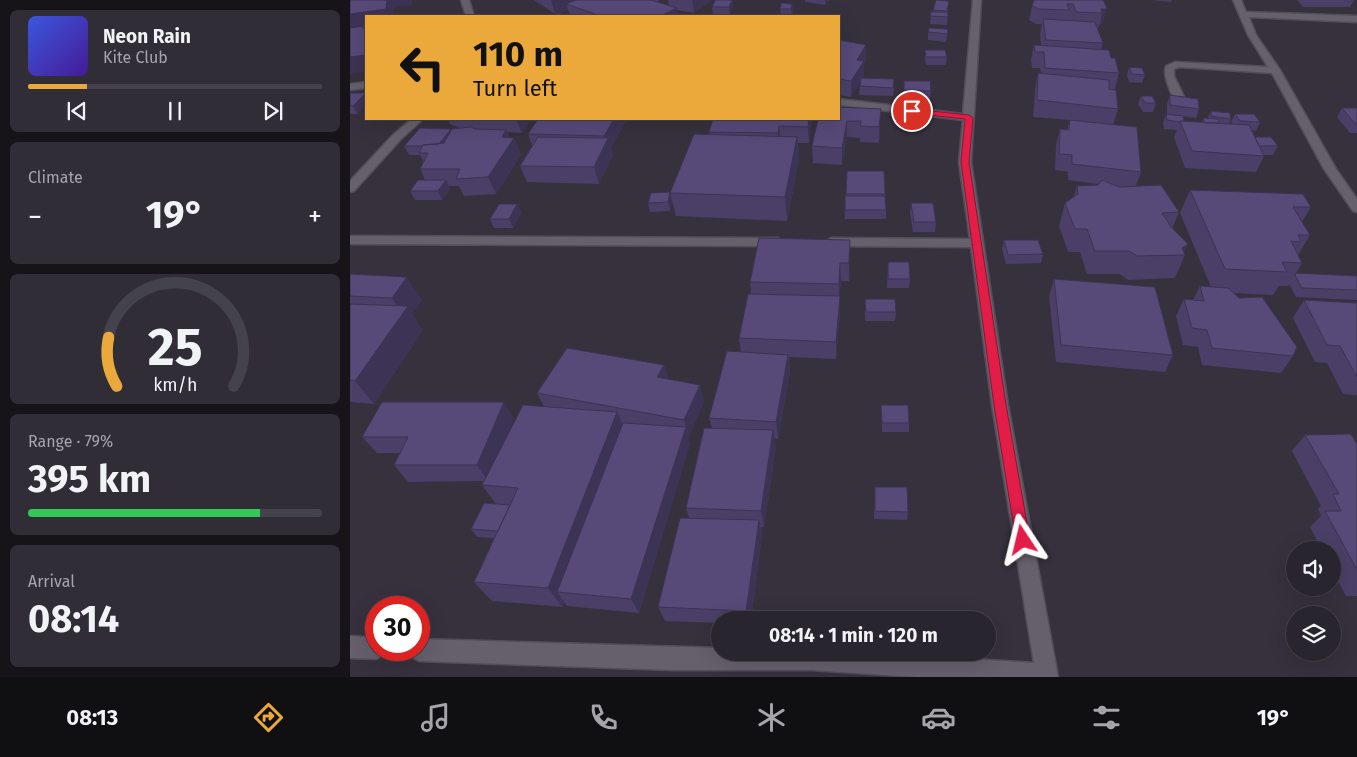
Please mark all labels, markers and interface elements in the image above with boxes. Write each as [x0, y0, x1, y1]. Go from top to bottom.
text: Neon Rain [103, 25, 191, 48]
text: 110 m [473, 33, 563, 75]
icon: left [390, 35, 455, 100]
text: Kite Club [103, 48, 168, 67]
text: Turn left [473, 75, 557, 102]
pin [891, 90, 933, 132]
icon: previous [63, 97, 91, 125]
icon: pause [161, 97, 189, 125]
icon: next [259, 97, 287, 125]
icon: arrive [898, 97, 926, 125]
text: Climate [28, 168, 83, 187]
text: 19° [146, 192, 204, 238]
text: − [28, 200, 42, 233]
text: + [308, 200, 322, 233]
text: 25 [148, 316, 202, 379]
text: km/h [153, 374, 197, 396]
text: Range · 79% [28, 432, 113, 451]
text: 395 km [28, 456, 151, 502]
position arrow [996, 513, 1048, 565]
map controls [1286, 541, 1341, 661]
button: sound [1286, 541, 1341, 596]
text: Arrival [28, 572, 75, 591]
text: 08:14 [28, 596, 119, 642]
speed limit sign: 30 [365, 596, 430, 661]
button: layers [1286, 606, 1341, 661]
text: 08:14 · 1 min · 120 m [769, 624, 938, 647]
icon: directions [251, 700, 286, 735]
icon: music [418, 700, 453, 735]
icon: phone [586, 700, 621, 735]
icon: climate [754, 700, 789, 735]
icon: car [921, 700, 956, 735]
icon: filters [1089, 700, 1124, 735]
text: 08:13 [66, 704, 118, 731]
text: 19° [1257, 704, 1291, 731]

